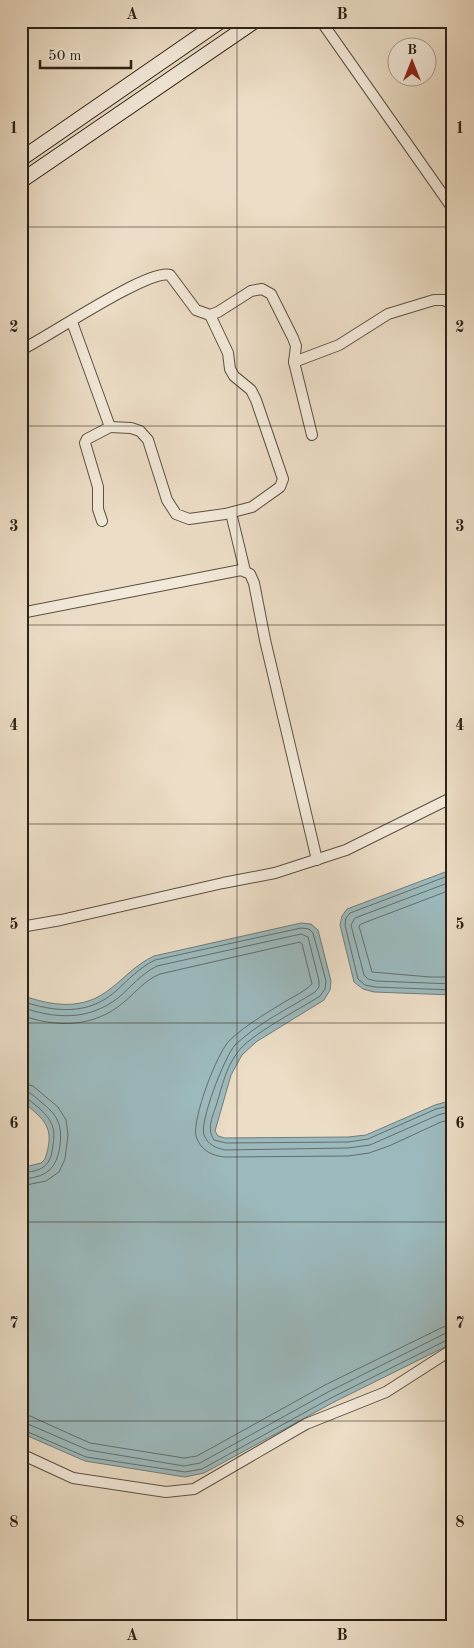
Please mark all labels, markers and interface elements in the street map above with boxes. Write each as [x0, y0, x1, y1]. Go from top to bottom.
text: A [126, 7, 138, 23]
text: B [336, 7, 348, 23]
scale bar [40, 38, 131, 70]
north arrow [386, 38, 436, 88]
text: B [407, 43, 417, 57]
text: 50 m [48, 49, 82, 64]
text: 1 [9, 121, 19, 137]
text: 1 [455, 121, 465, 137]
text: 2 [9, 320, 19, 336]
text: 2 [455, 320, 465, 336]
text: 3 [9, 519, 19, 535]
text: 3 [455, 519, 465, 535]
text: 4 [9, 718, 19, 734]
text: 4 [455, 718, 465, 734]
text: 5 [9, 917, 19, 933]
text: 5 [455, 917, 465, 933]
text: 6 [9, 1116, 19, 1132]
text: 6 [455, 1116, 465, 1132]
text: 7 [9, 1316, 19, 1332]
text: 7 [455, 1316, 465, 1332]
text: 8 [9, 1515, 19, 1531]
text: 8 [455, 1515, 465, 1531]
text: A [126, 1628, 138, 1644]
text: B [336, 1628, 348, 1644]

